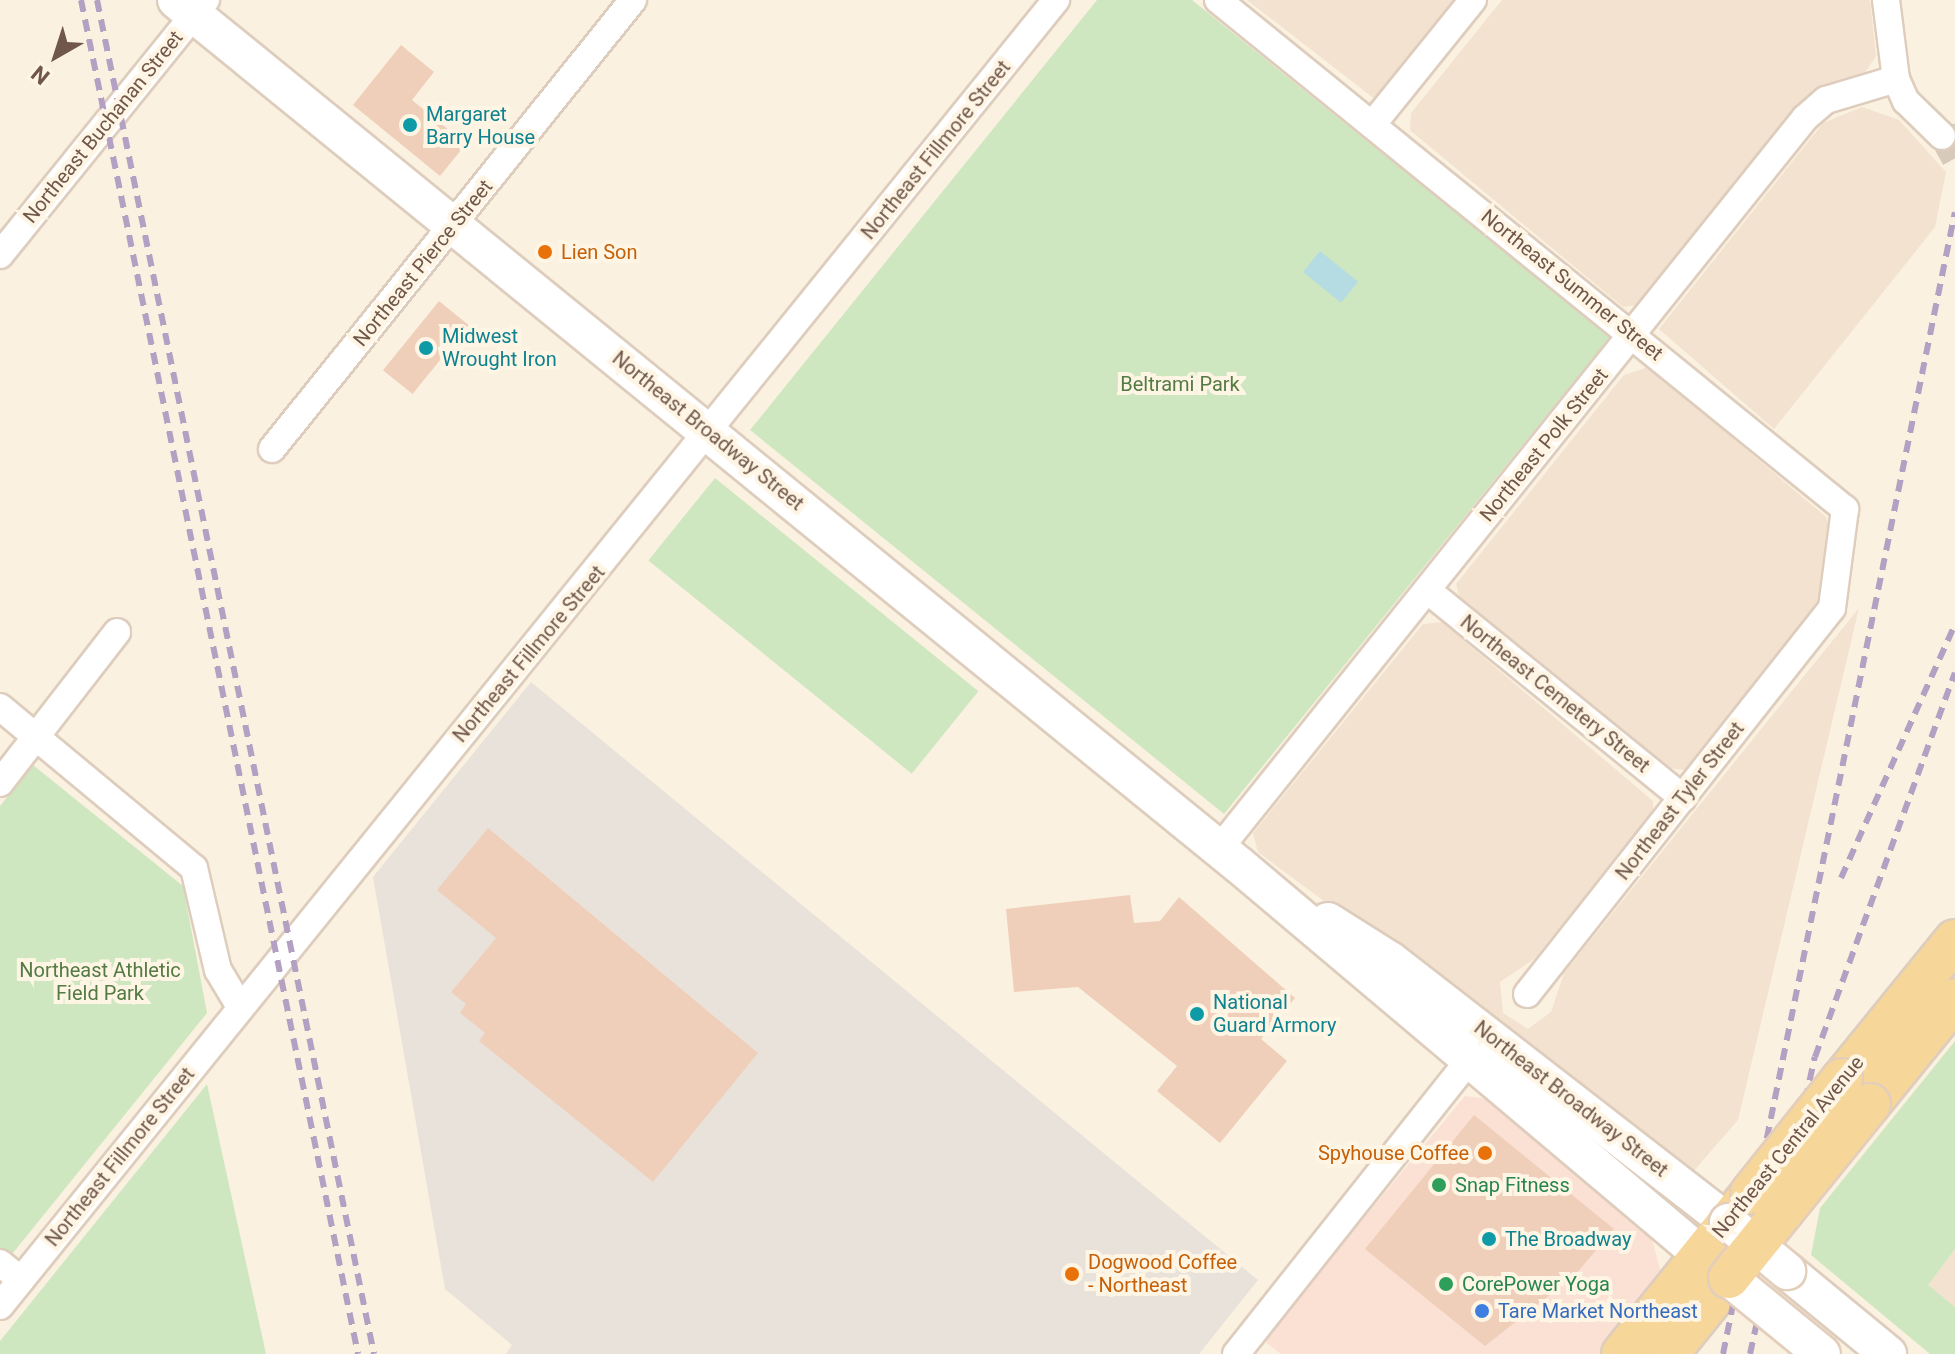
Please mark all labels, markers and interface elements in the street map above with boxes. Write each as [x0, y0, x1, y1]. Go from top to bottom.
north arrow [16, 16, 96, 96]
street label: Northeast Buchanan Street [18, 26, 188, 228]
street label: Northeast Fillmore Street [856, 56, 1016, 244]
place label: Margaret Barry House [426, 102, 535, 149]
marker: Margaret Barry House [401, 116, 419, 134]
street label: Northeast Pierce Street [348, 175, 498, 351]
street label: Northeast Summer Street [1476, 204, 1668, 366]
place label: Lien Son [561, 240, 638, 264]
marker: Lien Son [536, 243, 554, 261]
place label: Midwest Wrought Iron [442, 324, 557, 371]
marker: Midwest Wrought Iron [417, 339, 435, 357]
street label: Northeast Broadway Street [607, 346, 809, 516]
street label: Northeast Polk Street [1475, 363, 1613, 527]
park label: Beltrami Park [1120, 372, 1240, 396]
street label: Northeast Fillmore Street [448, 561, 610, 747]
street label: Northeast Cemetery Street [1455, 610, 1655, 778]
street label: Northeast Tyler Street [1611, 717, 1749, 885]
park label: Northeast Athletic Field Park [19, 958, 181, 1005]
place label: National Guard Armory [1213, 990, 1337, 1037]
marker: National Guard Armory [1188, 1005, 1206, 1023]
street label: Northeast Broadway Street [1469, 1016, 1673, 1182]
street label: Northeast Central Avenue [1707, 1051, 1869, 1243]
street label: Northeast Fillmore Street [40, 1063, 200, 1251]
place label: Spyhouse Coffee [1318, 1141, 1469, 1165]
marker: Spyhouse Coffee [1476, 1144, 1494, 1162]
place label: Snap Fitness [1455, 1173, 1570, 1197]
marker: Snap Fitness [1430, 1176, 1448, 1194]
place label: The Broadway [1505, 1227, 1631, 1251]
marker: The Broadway [1480, 1230, 1498, 1248]
place label: Dogwood Coffee - Northeast [1088, 1250, 1237, 1297]
marker: Dogwood Coffee - Northeast [1063, 1265, 1081, 1283]
place label: CorePower Yoga [1462, 1272, 1610, 1296]
marker: CorePower Yoga [1437, 1275, 1455, 1293]
place label: Tare Market Northeast [1498, 1299, 1698, 1323]
marker: Tare Market Northeast [1473, 1302, 1491, 1320]

